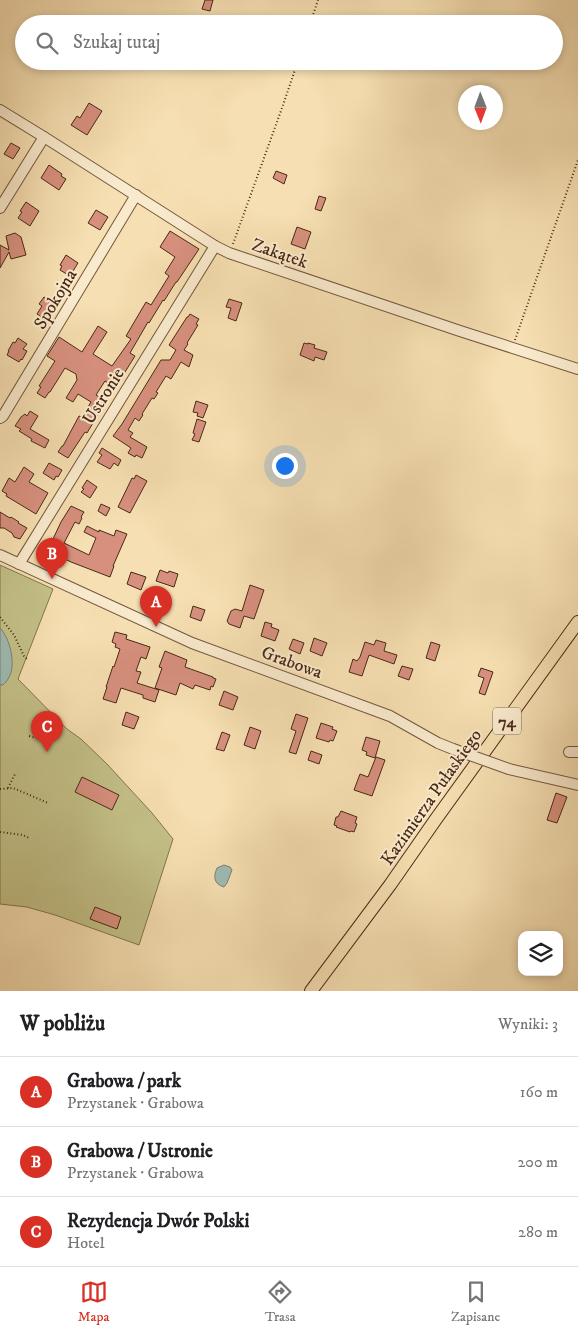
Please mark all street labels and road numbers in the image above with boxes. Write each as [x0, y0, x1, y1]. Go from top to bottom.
street label: Zakątek [249, 234, 311, 274]
street label: Spokojna [29, 265, 82, 333]
street label: Ustronie [78, 364, 130, 429]
street label: Grabowa [258, 642, 325, 684]
road number: 74 [493, 708, 521, 734]
street label: Kazimierza Pułaskiego [377, 725, 487, 870]

